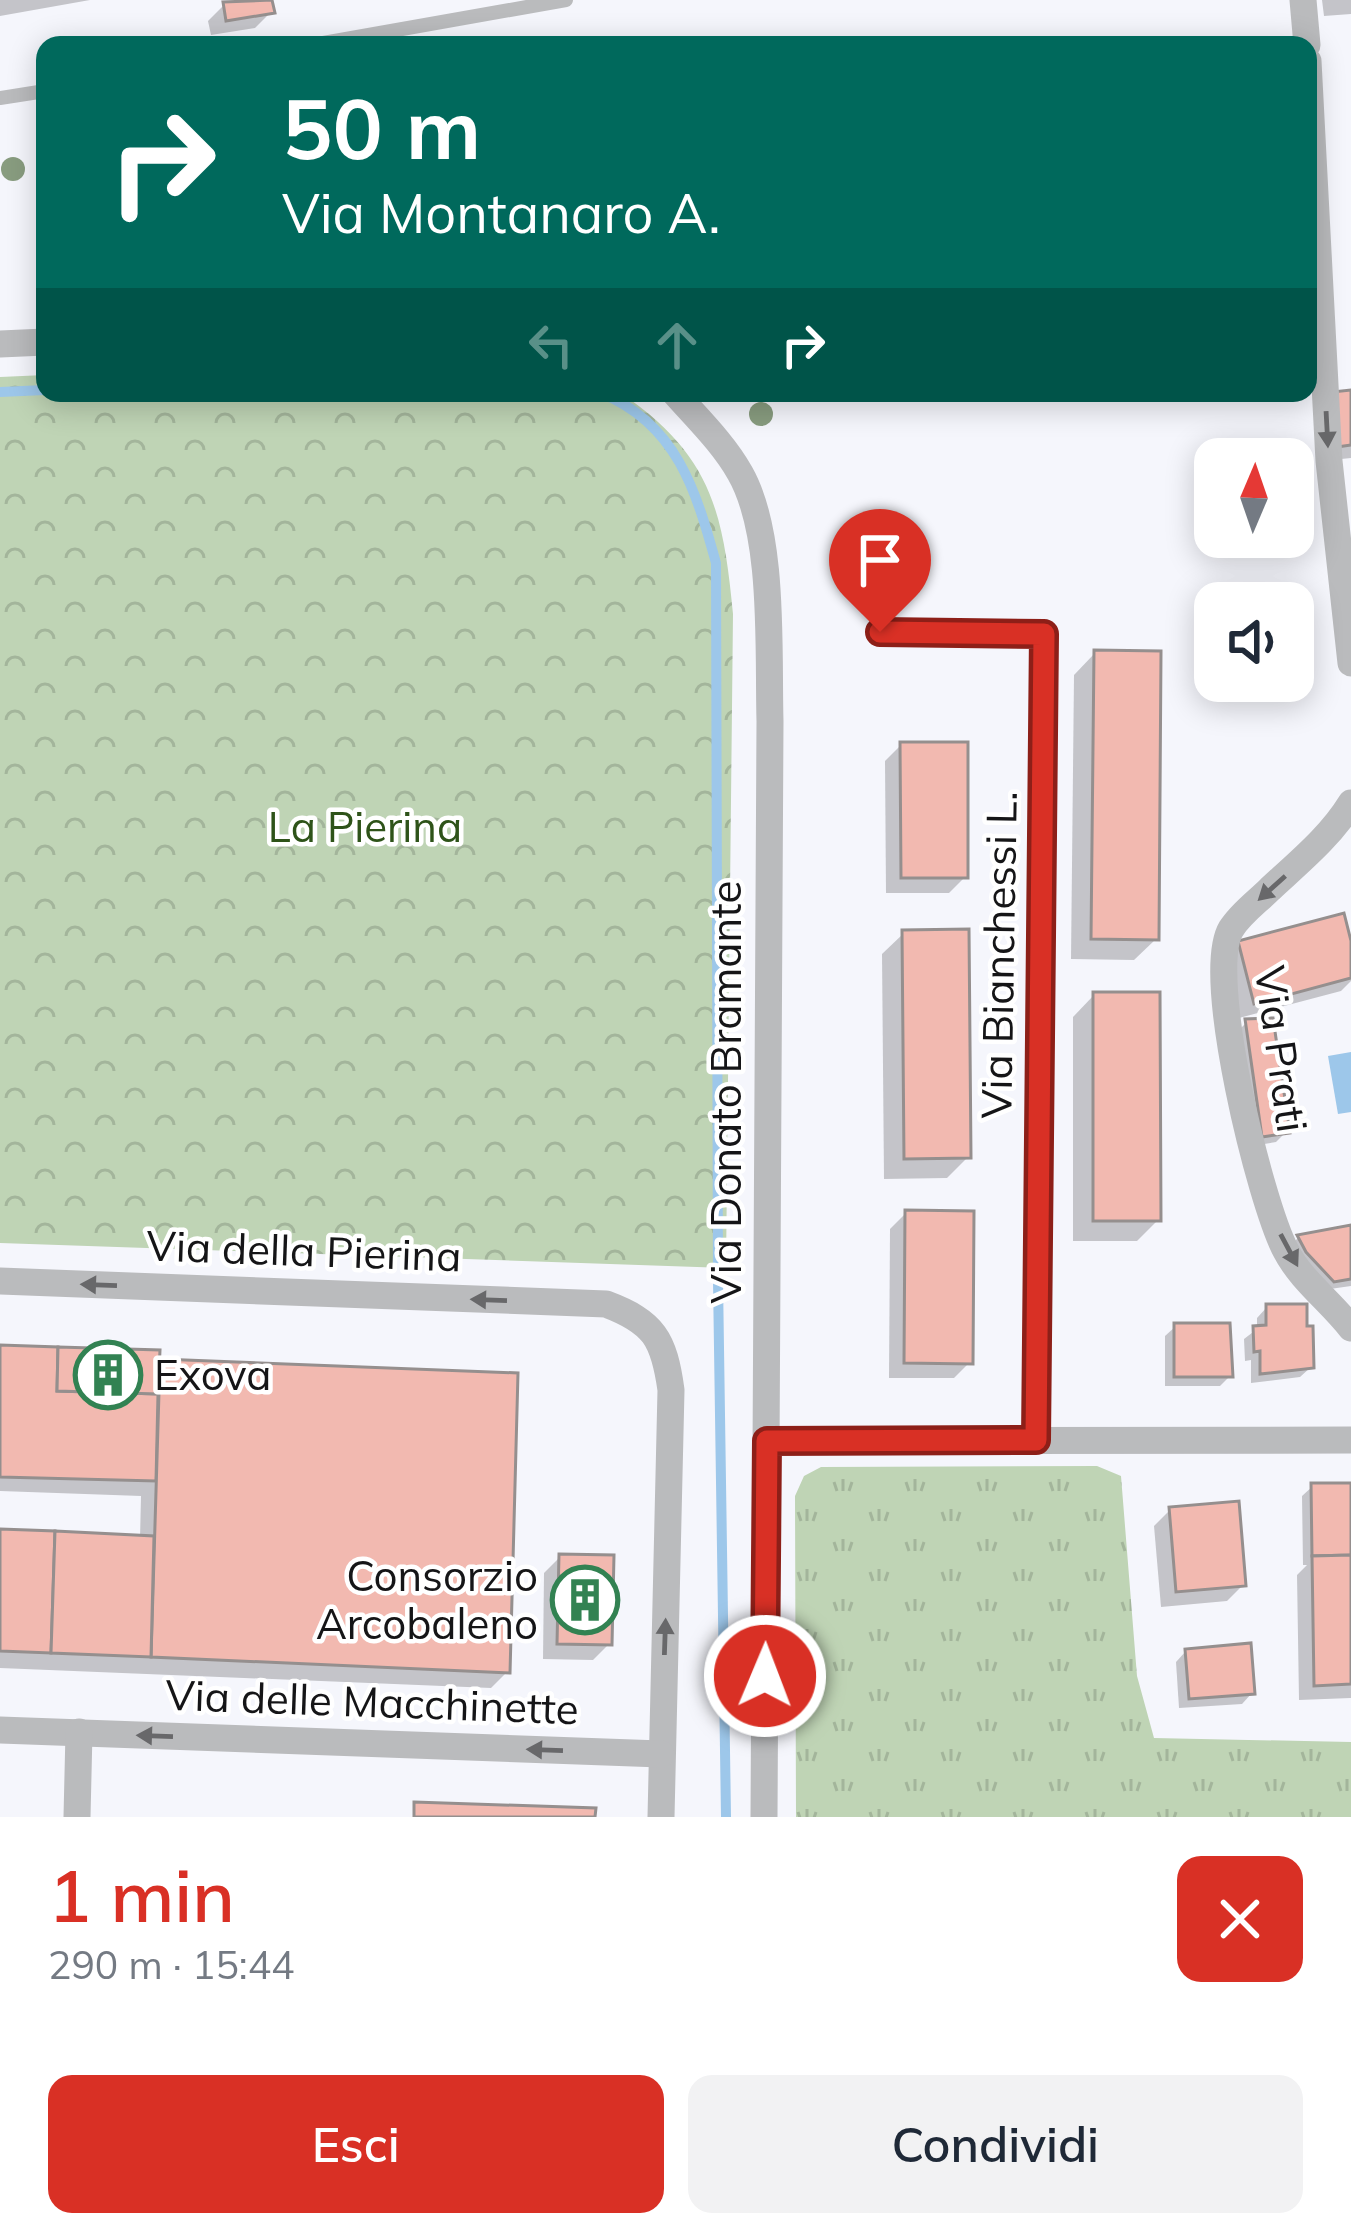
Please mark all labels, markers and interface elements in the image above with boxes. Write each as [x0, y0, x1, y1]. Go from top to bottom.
text: 50 m [282, 75, 481, 180]
icon: right [84, 84, 240, 240]
text: Via Montanaro A. [282, 179, 720, 247]
icon: left [518, 312, 584, 378]
icon: ahead [644, 312, 710, 378]
icon: right [770, 312, 836, 378]
one-way arrow [1318, 411, 1337, 449]
north arrow [1194, 438, 1314, 558]
map controls [1194, 438, 1314, 702]
pin [829, 509, 931, 632]
icon: arrive [847, 527, 913, 593]
button: sound [1194, 582, 1314, 702]
street label: Via Bianchessi L. [969, 791, 1028, 1119]
park label: La Pierina [268, 800, 462, 853]
one-way arrow [1257, 873, 1286, 901]
street label: Via Donato Bramante [699, 881, 752, 1303]
street label: Via Prati [1244, 962, 1319, 1135]
street label: Via della Pierina [146, 1219, 462, 1282]
one-way arrow [1278, 1233, 1299, 1267]
one-way arrow [79, 1275, 117, 1294]
one-way arrow [469, 1290, 507, 1309]
building icon: Exova [73, 1340, 143, 1410]
place label: Exova [154, 1348, 271, 1401]
place label: Consorzio Arcobaleno [316, 1549, 538, 1650]
building icon: Consorzio Arcobaleno [550, 1565, 620, 1635]
position arrow [702, 1613, 828, 1739]
one-way arrow [655, 1617, 674, 1655]
street label: Via delle Macchinette [165, 1668, 579, 1735]
one-way arrow [135, 1726, 173, 1745]
one-way arrow [525, 1740, 563, 1759]
text: 1 min [48, 1850, 235, 1940]
button: close [1177, 1856, 1303, 1982]
text: 290 m · 15:44 [48, 1940, 294, 1989]
button: Esci [48, 2075, 664, 2213]
button: Condividi [688, 2075, 1303, 2213]

